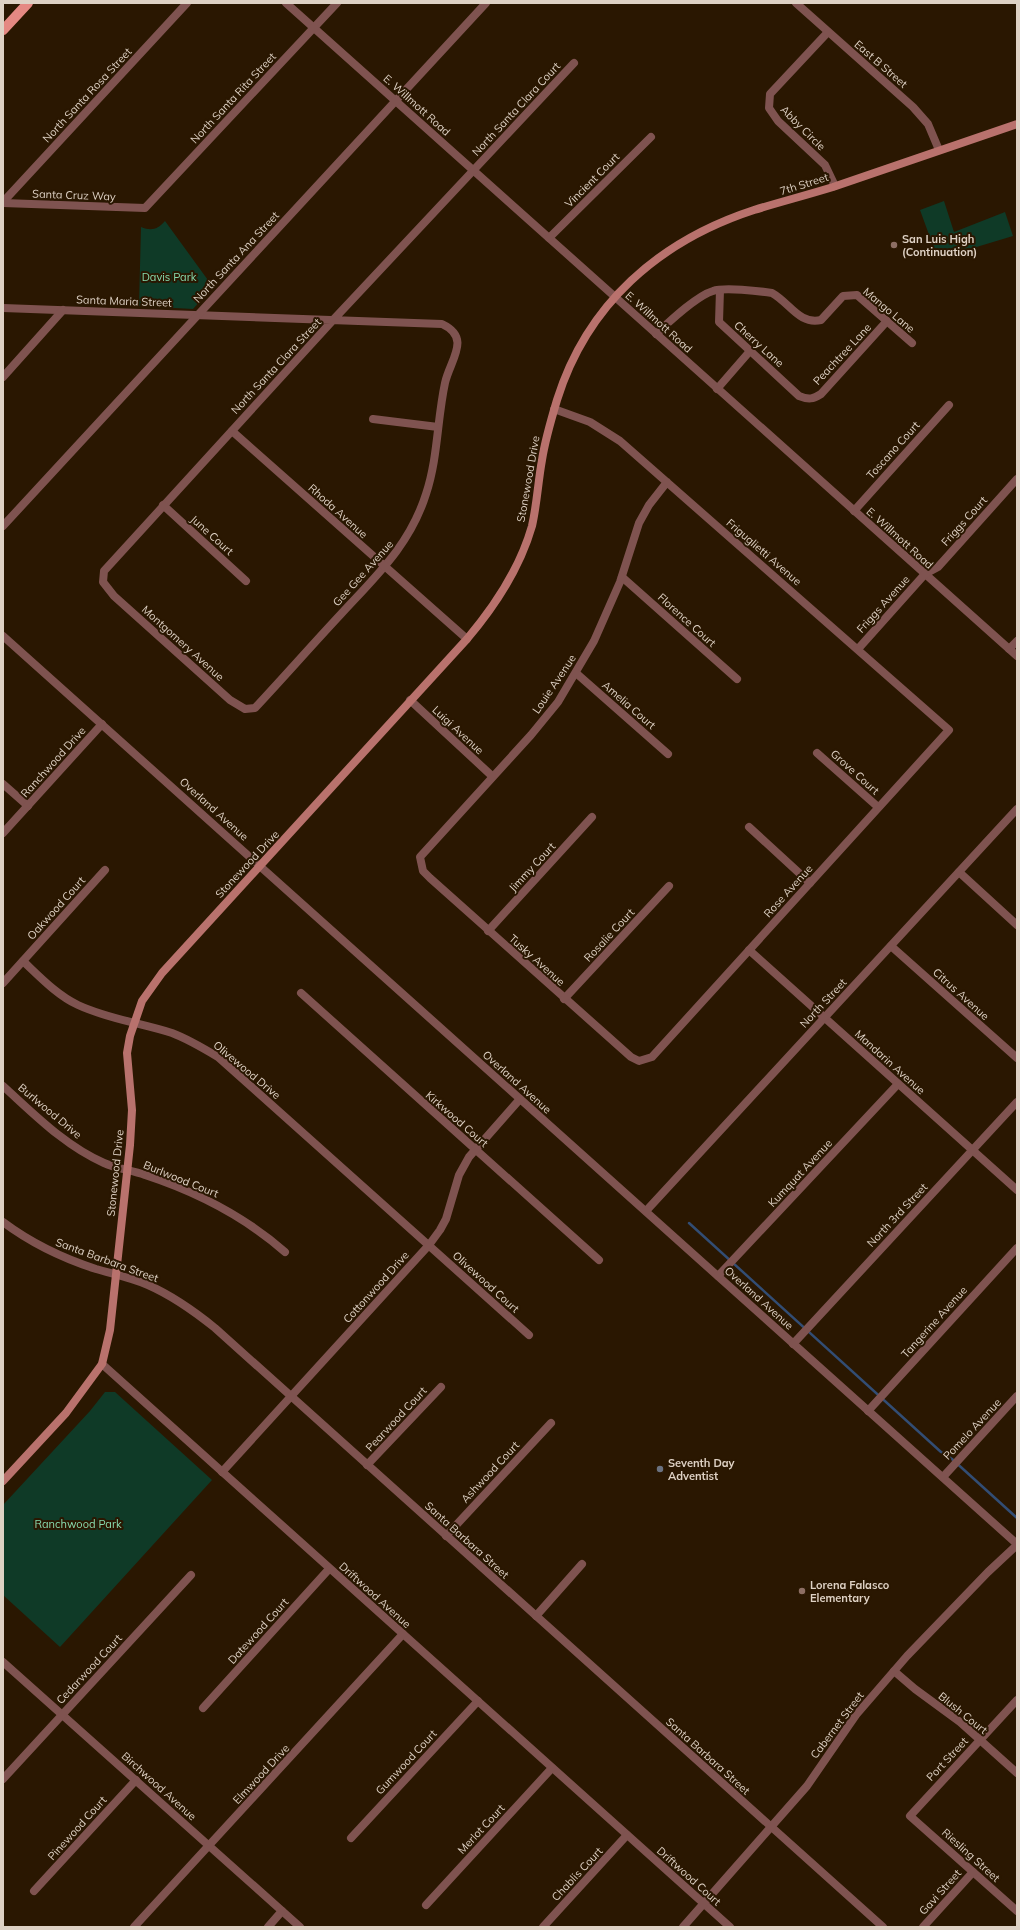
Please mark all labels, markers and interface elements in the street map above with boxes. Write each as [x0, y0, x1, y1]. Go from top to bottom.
street label: East B Street [852, 37, 911, 91]
street label: North Santa Rosa Street [40, 45, 135, 145]
street label: North Santa Rita Street [187, 50, 279, 146]
street label: North Santa Clara Court [469, 59, 563, 159]
street label: E. Willmott Road [381, 71, 453, 139]
street label: Abby Circle [778, 103, 828, 153]
street label: Vincient Court [562, 150, 622, 210]
street label: 7th Street [778, 170, 830, 198]
street label: Santa Cruz Way [32, 187, 116, 203]
street label: North Santa Ana Street [190, 208, 282, 306]
place label: San Luis High (Continuation) [902, 232, 977, 259]
marker: San Luis High (Continuation) [889, 240, 899, 250]
park label: Davis Park [142, 270, 197, 284]
street label: Mango Lane [860, 284, 918, 336]
street label: E. Willmott Road [623, 288, 695, 356]
street label: Santa Maria Street [76, 292, 172, 310]
street label: North Santa Clara Street [228, 315, 324, 417]
street label: Cherry Lane [731, 318, 787, 370]
street label: Peachtree Lane [810, 320, 874, 388]
street label: Toscano Court [863, 418, 923, 482]
street label: Stonewood Drive [514, 435, 542, 523]
street label: Rhoda Avenue [306, 481, 370, 541]
street label: Friggs Court [938, 493, 990, 549]
street label: E. Willmott Road [864, 504, 936, 572]
street label: June Court [188, 512, 237, 558]
street label: Friguglietti Avenue [724, 516, 804, 588]
street label: Gee Gee Avenue [330, 537, 396, 609]
street label: Friggs Avenue [854, 572, 912, 636]
street label: Florence Court [655, 590, 719, 650]
street label: Montgomery Avenue [139, 602, 227, 684]
street label: Louie Avenue [529, 652, 579, 716]
street label: Amelia Court [599, 678, 659, 732]
street label: Luigi Avenue [429, 703, 487, 757]
street label: Ranchwood Drive [17, 724, 89, 800]
street label: Grove Court [828, 746, 882, 798]
street label: Overland Avenue [177, 774, 251, 844]
street label: Stonewood Drive [212, 827, 282, 901]
street label: Jimmy Court [506, 839, 558, 894]
street label: Rose Avenue [761, 862, 815, 920]
street label: Oakwood Court [24, 873, 88, 942]
street label: Rosalie Court [581, 905, 637, 965]
street label: Tusky Avenue [506, 931, 568, 989]
street label: Citrus Avenue [930, 965, 992, 1023]
street label: North Street [797, 975, 849, 1031]
street label: Mandarin Avenue [852, 1027, 928, 1097]
street label: Olivewood Drive [211, 1038, 283, 1102]
street label: Overland Avenue [480, 1047, 554, 1117]
street label: Burlwood Drive [15, 1080, 85, 1142]
street label: Kirkwood Court [423, 1088, 491, 1150]
street label: Stonewood Drive [103, 1129, 127, 1217]
street label: Kumquat Avenue [765, 1136, 835, 1210]
street label: Burlwood Court [141, 1158, 221, 1201]
street label: North 3rd Street [864, 1180, 930, 1250]
street label: Santa Barbara Street [54, 1235, 160, 1285]
street label: Cottonwood Drive [340, 1248, 412, 1326]
street label: Olivewood Court [450, 1248, 522, 1316]
street label: Overland Avenue [722, 1263, 796, 1333]
street label: Tangerine Avenue [898, 1283, 970, 1361]
street label: Pearwood Court [362, 1384, 430, 1454]
street label: Pomelo Avenue [940, 1395, 1004, 1463]
street label: Ashwood Court [458, 1438, 522, 1506]
place label: Seventh Day Adventist [668, 1456, 735, 1483]
marker: Seventh Day Adventist [655, 1464, 665, 1474]
street label: Santa Barbara Street [422, 1499, 512, 1582]
park label: Ranchwood Park [34, 1517, 122, 1531]
street label: Driftwood Avenue [336, 1559, 414, 1631]
place label: Lorena Falasco Elementary [810, 1578, 890, 1605]
marker: Lorena Falasco Elementary [797, 1586, 807, 1596]
street label: Datewood Court [225, 1595, 291, 1667]
street label: Cedarwood Court [53, 1631, 125, 1707]
street label: Cabernet Street [807, 1689, 867, 1761]
street label: Blush Court [936, 1689, 990, 1737]
street label: Santa Barbara Street [663, 1715, 753, 1798]
street label: Gumwood Court [372, 1727, 440, 1797]
street label: Port Street [923, 1734, 971, 1784]
street label: Elmwood Drive [230, 1741, 292, 1807]
street label: Birchwood Avenue [119, 1749, 199, 1823]
street label: Pinewood Court [45, 1793, 110, 1863]
street label: Merlot Court [454, 1801, 508, 1857]
street label: Riesling Street [939, 1825, 1003, 1885]
street label: Driftwood Court [654, 1843, 724, 1909]
street label: Chablis Court [548, 1844, 606, 1904]
street label: Gavi Street [916, 1866, 964, 1918]

